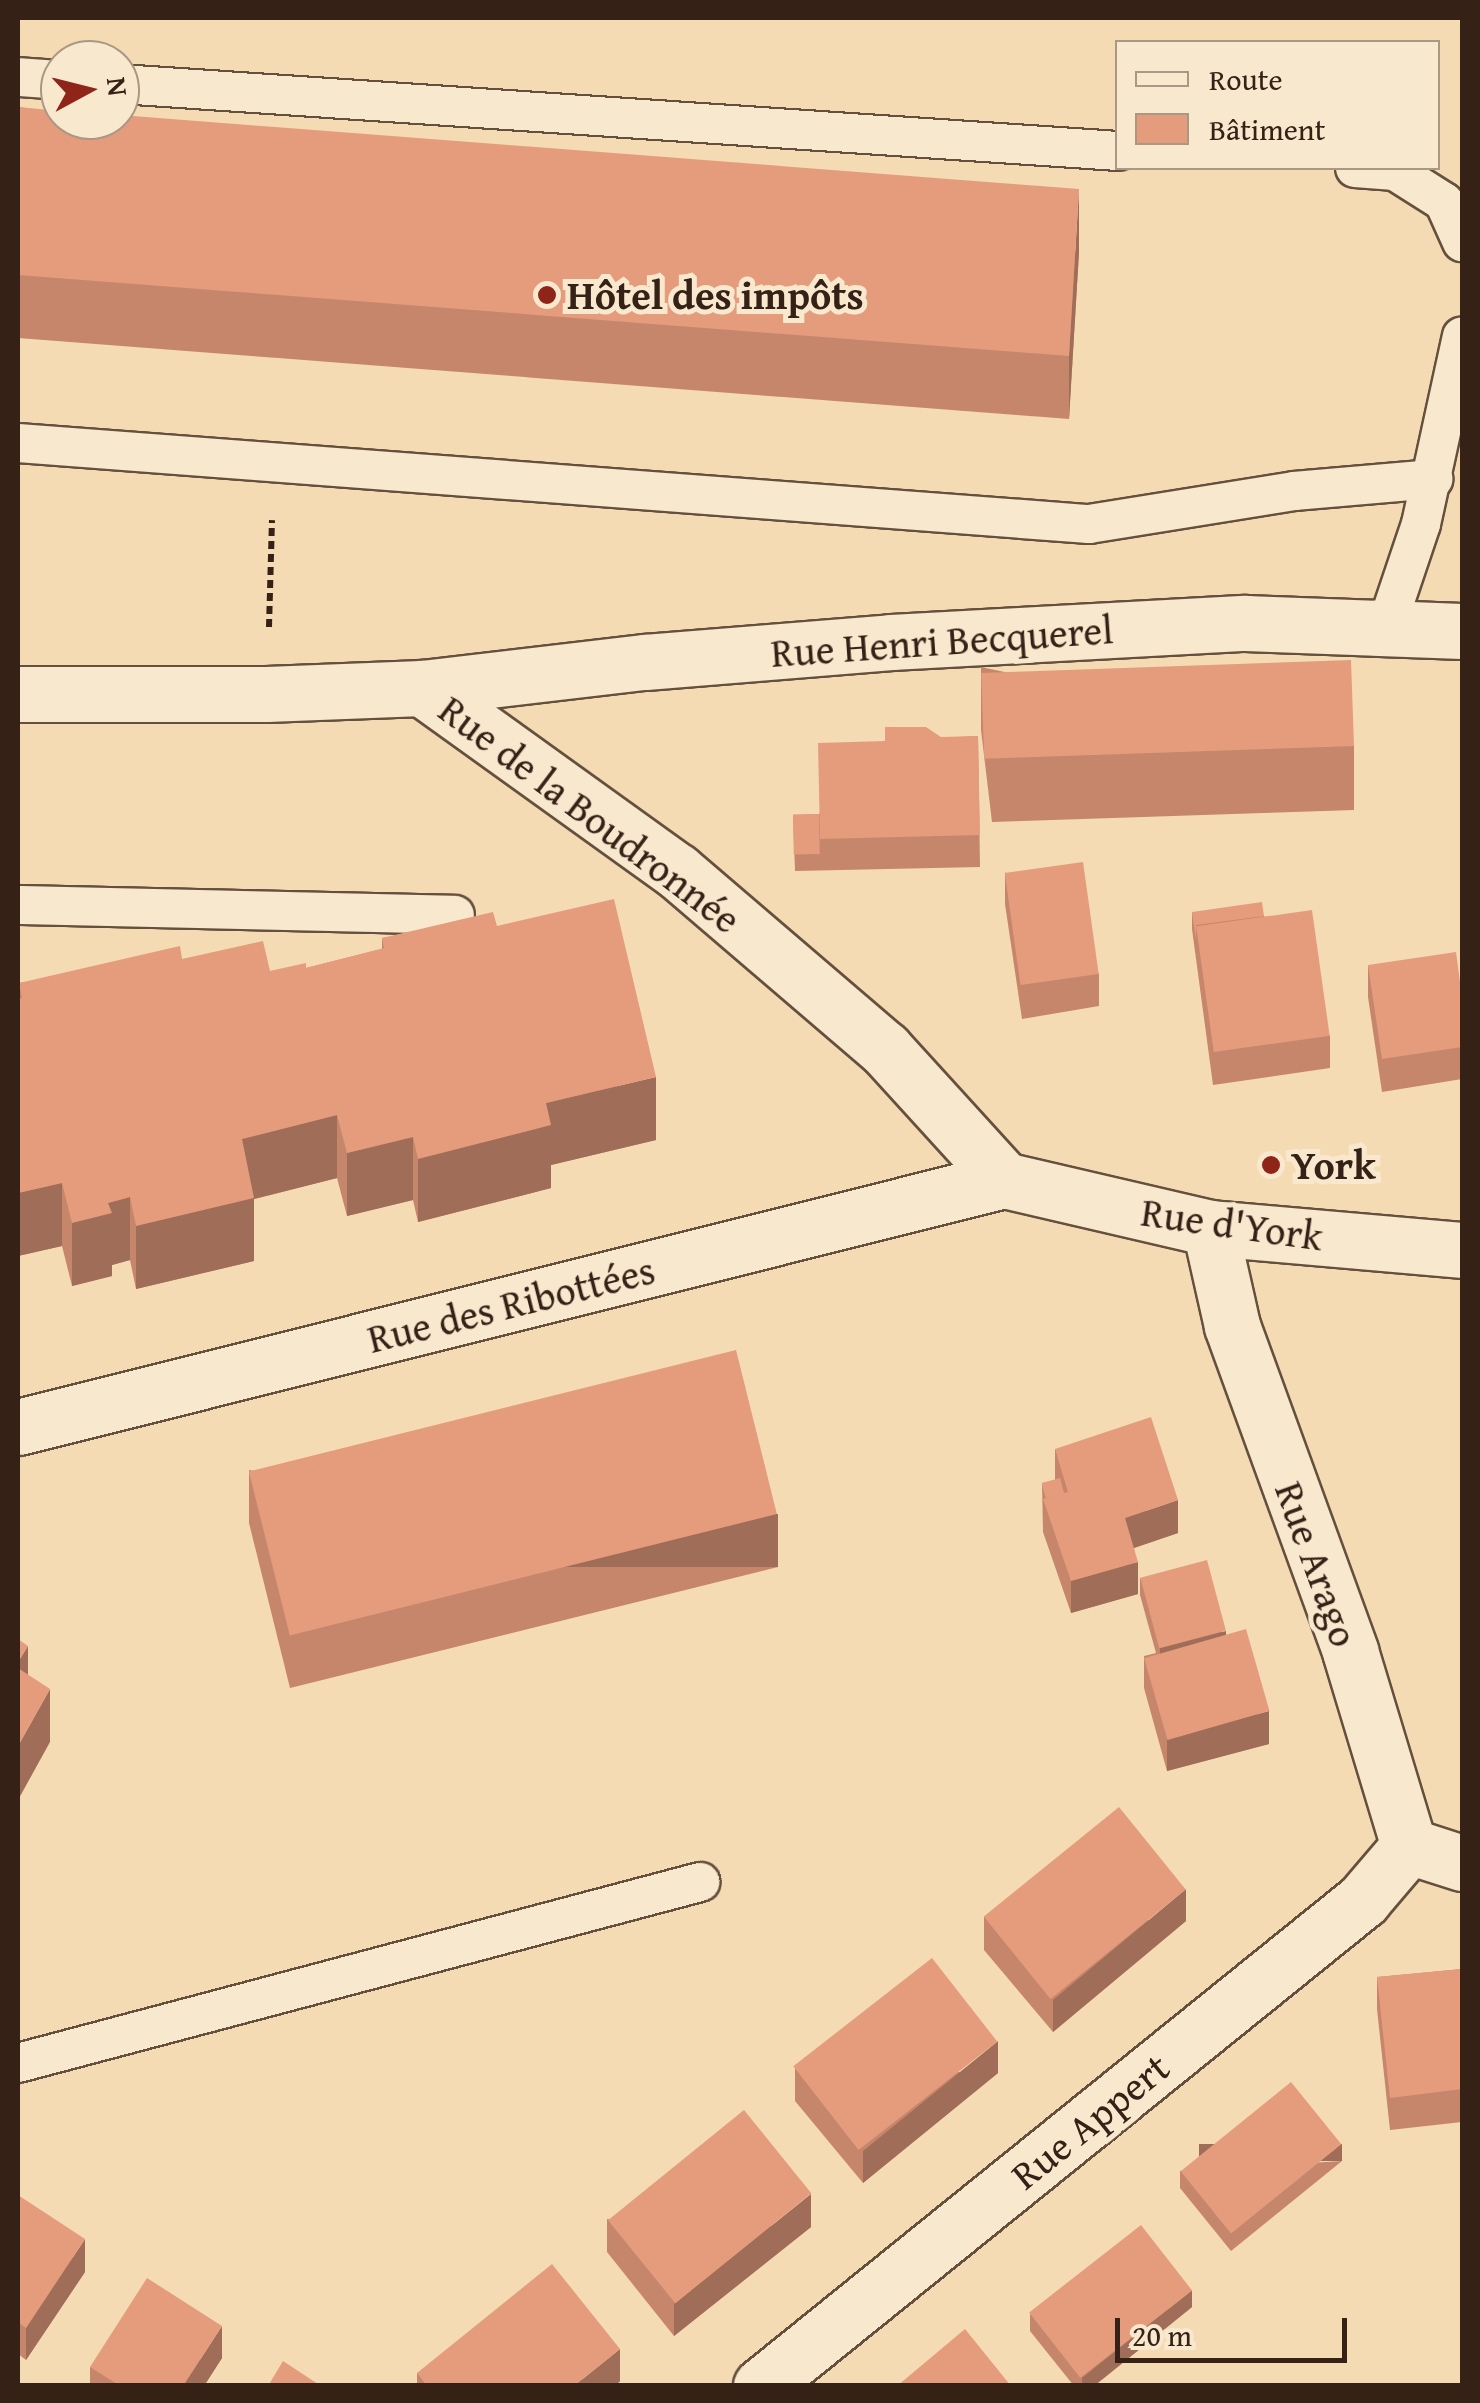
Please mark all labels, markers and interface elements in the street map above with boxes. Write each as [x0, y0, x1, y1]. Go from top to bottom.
north arrow [40, 40, 140, 140]
legend [1115, 40, 1440, 170]
text: Route [1209, 57, 1282, 101]
text: N [97, 75, 140, 98]
text: Bâtiment [1209, 107, 1325, 151]
place label: Hôtel des impôts [567, 271, 864, 319]
marker: Hôtel des impôts [536, 284, 558, 306]
street label: Rue Henri Becquerel [769, 605, 1115, 677]
street label: Rue de la Boudronnée [430, 685, 750, 943]
place label: York [1291, 1141, 1376, 1189]
marker: York [1260, 1154, 1282, 1176]
street label: Rue d'York [1138, 1188, 1326, 1260]
street label: Rue des Ribottées [363, 1245, 659, 1363]
street label: Rue Arago [1265, 1475, 1369, 1653]
street label: Rue Appert [1001, 2043, 1179, 2199]
scale bar [1120, 2298, 1352, 2360]
text: 20 m [1132, 2313, 1192, 2357]

